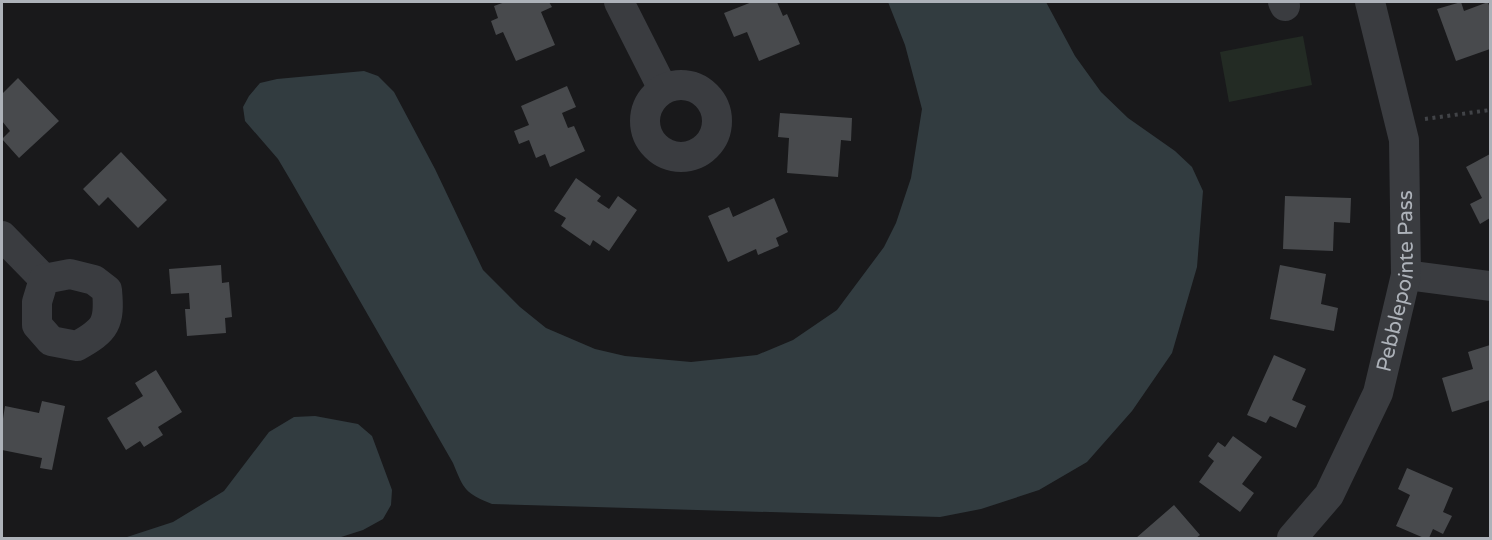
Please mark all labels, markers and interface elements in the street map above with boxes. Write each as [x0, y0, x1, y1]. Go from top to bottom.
street label: Pebblepointe Pass [1371, 190, 1419, 374]

